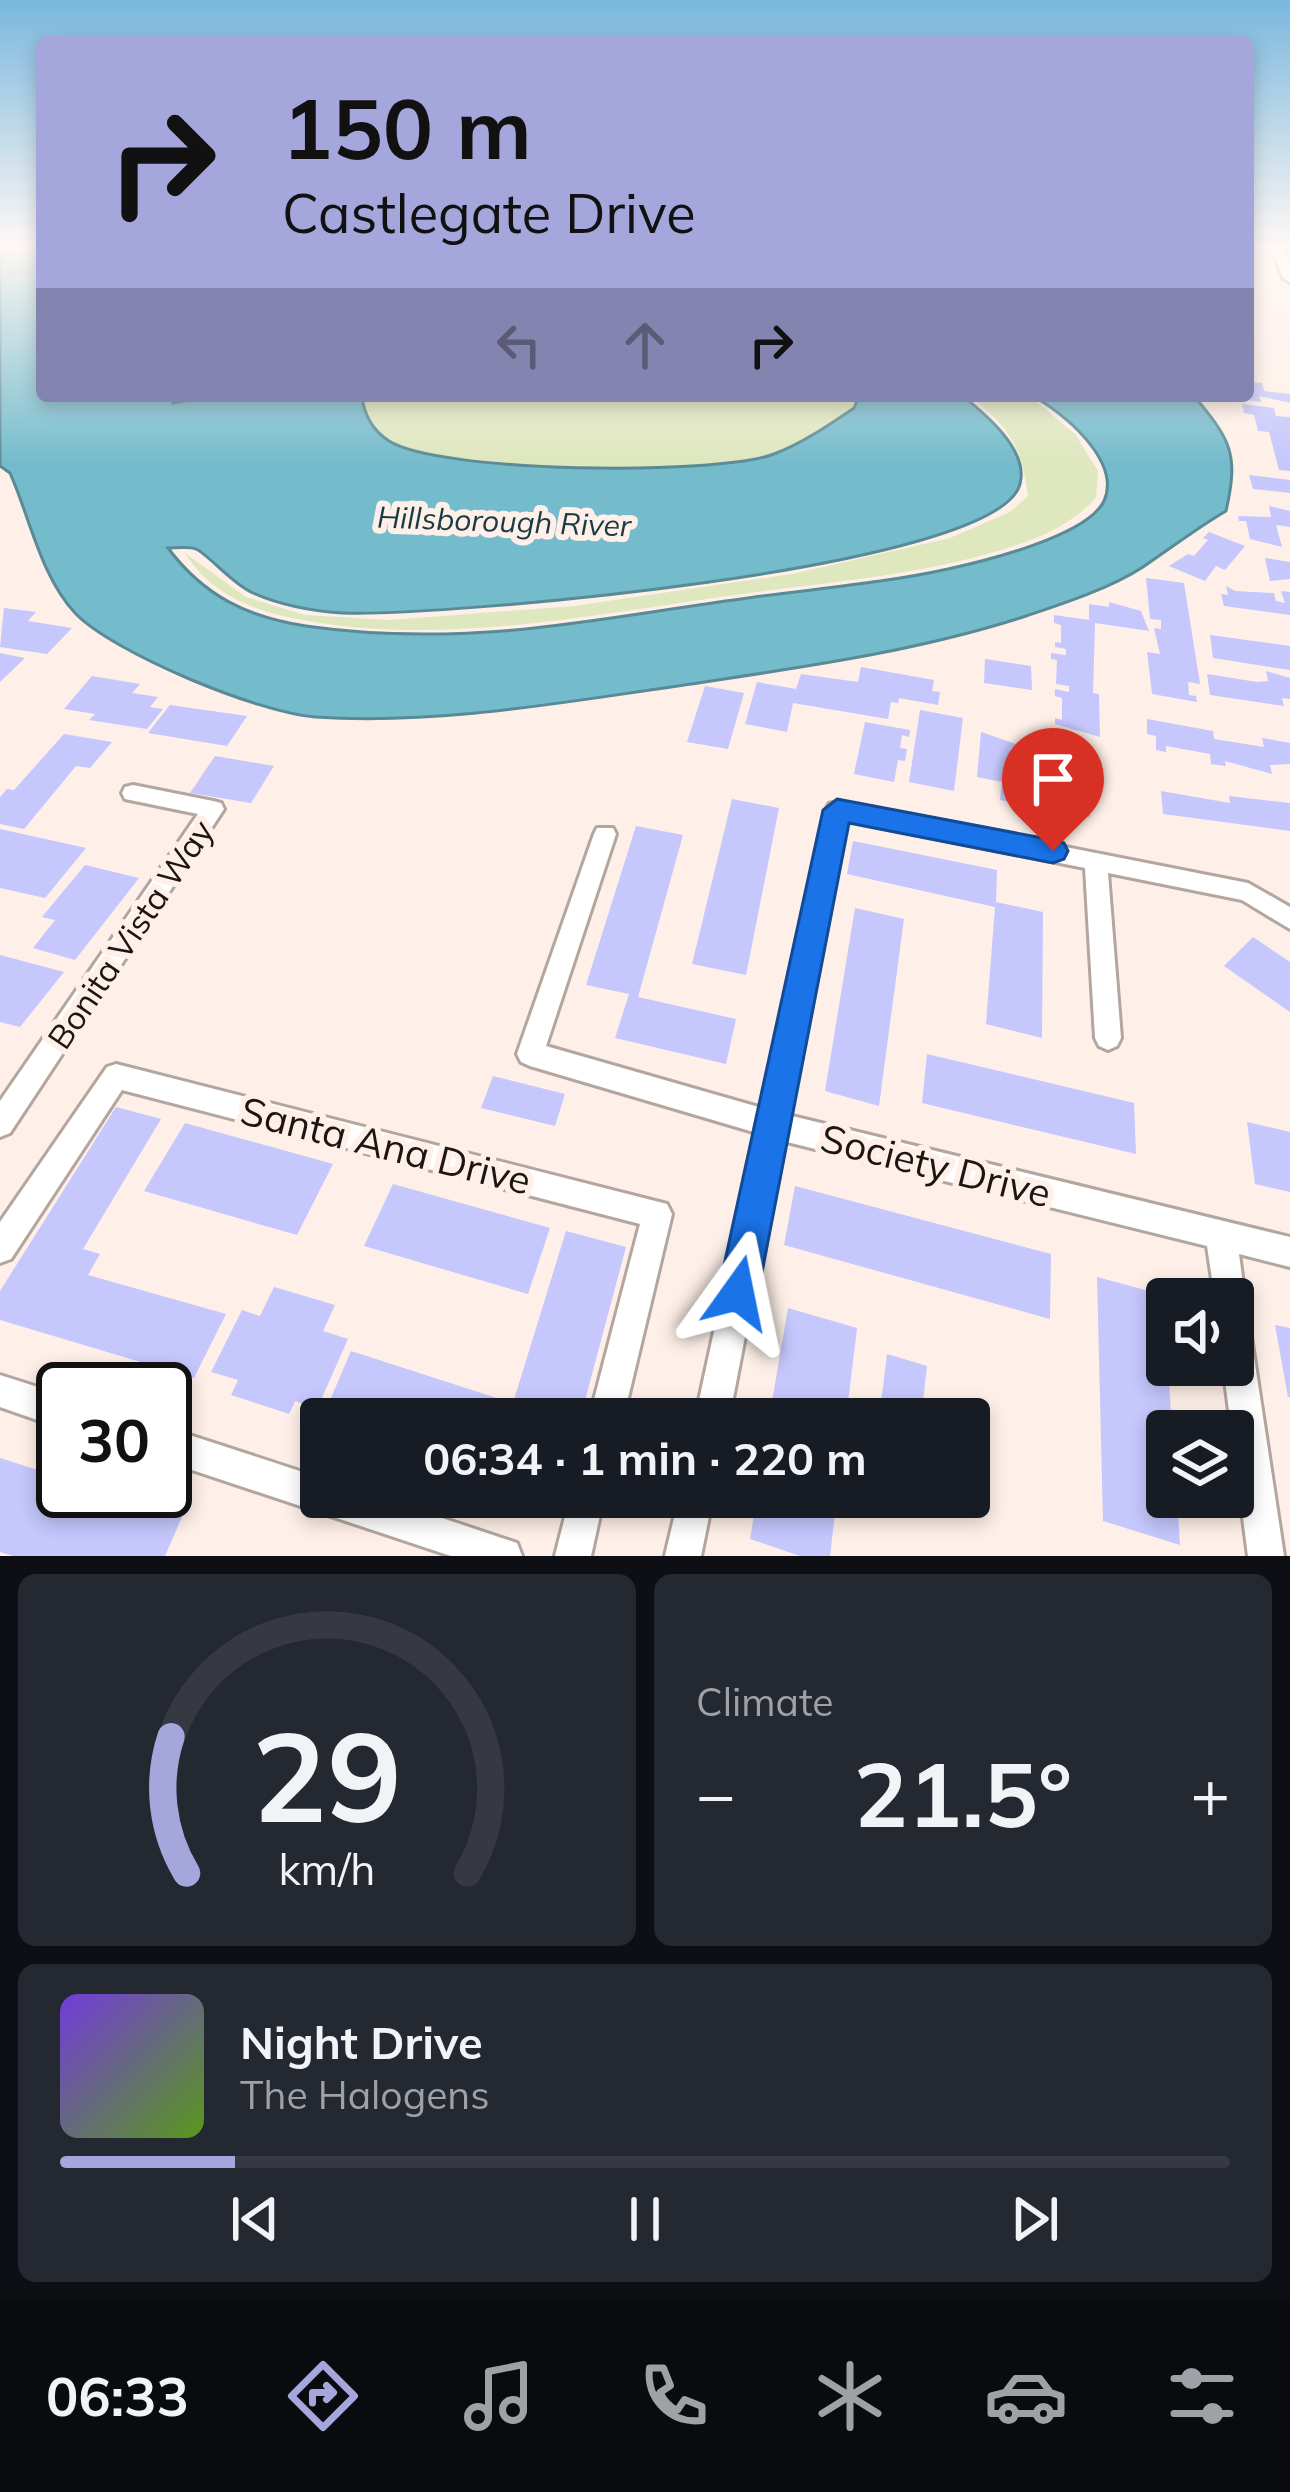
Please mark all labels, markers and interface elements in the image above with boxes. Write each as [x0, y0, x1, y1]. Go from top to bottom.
text: 150 m [282, 75, 532, 180]
icon: right [84, 84, 240, 240]
text: Castlegate Drive [282, 179, 696, 247]
icon: left [486, 312, 552, 378]
icon: ahead [612, 312, 678, 378]
icon: right [738, 312, 804, 378]
water label: Hillsborough River [376, 498, 633, 544]
pin [1002, 728, 1104, 851]
icon: arrive [1020, 746, 1086, 812]
street label: Bonita Vista Way [38, 811, 222, 1056]
street label: Santa Ana Drive [236, 1085, 536, 1205]
street label: Society Drive [816, 1113, 1056, 1217]
position arrow [675, 1230, 801, 1356]
map controls [1146, 1278, 1254, 1518]
button: sound [1146, 1278, 1254, 1386]
speed limit sign: 30 [36, 1362, 192, 1518]
button: layers [1146, 1410, 1254, 1518]
text: 06:34 · 1 min · 220 m [423, 1430, 867, 1486]
text: Climate [696, 1677, 834, 1726]
text: 29 [252, 1697, 402, 1853]
text: 21.5° [854, 1737, 1072, 1850]
text: − [696, 1752, 736, 1835]
text: + [1190, 1752, 1230, 1835]
text: km/h [278, 1842, 376, 1896]
text: Night Drive [240, 2014, 483, 2070]
text: The Halogens [240, 2070, 490, 2119]
icon: previous [222, 2186, 288, 2252]
icon: pause [612, 2186, 678, 2252]
icon: next [1002, 2186, 1068, 2252]
icon: directions [281, 2354, 365, 2438]
icon: music [457, 2354, 541, 2438]
icon: phone [632, 2354, 716, 2438]
icon: climate [808, 2354, 892, 2438]
icon: car [984, 2354, 1068, 2438]
icon: filters [1160, 2354, 1244, 2438]
text: 06:33 [46, 2362, 189, 2430]

